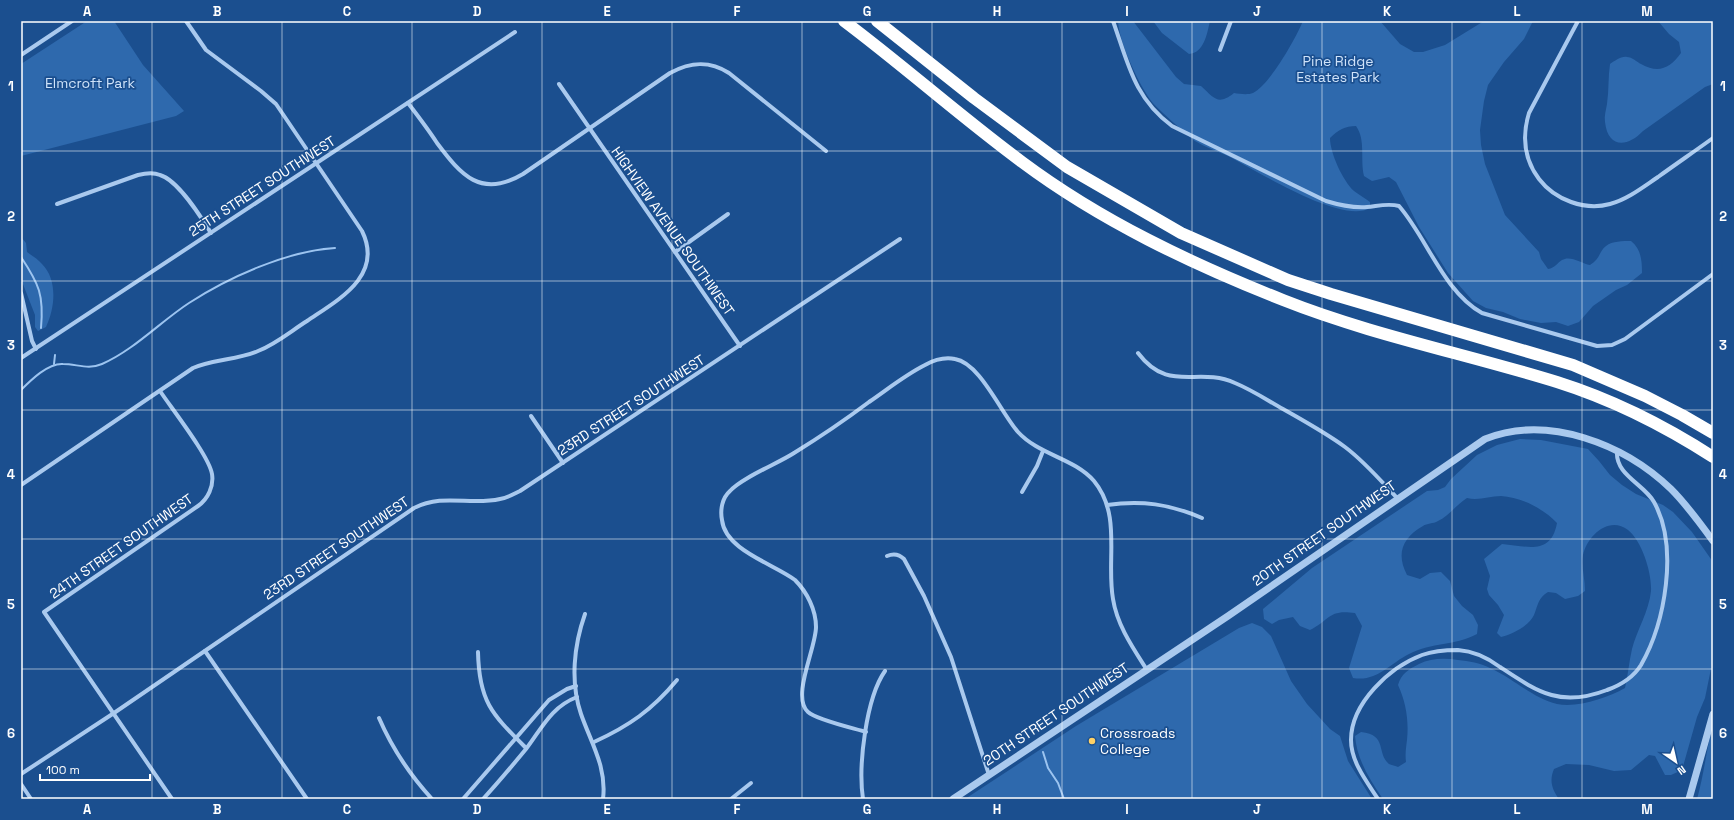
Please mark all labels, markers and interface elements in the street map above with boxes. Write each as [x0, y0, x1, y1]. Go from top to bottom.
text: A [83, 3, 92, 20]
text: B [213, 3, 222, 20]
text: C [343, 3, 351, 20]
text: D [473, 3, 482, 20]
text: E [603, 3, 611, 20]
text: F [734, 3, 741, 20]
text: G [863, 3, 871, 20]
text: H [993, 3, 1001, 20]
text: I [1125, 3, 1129, 20]
text: J [1253, 3, 1261, 20]
text: K [1383, 3, 1392, 20]
text: L [1513, 3, 1521, 20]
text: M [1641, 3, 1653, 20]
park label: Pine Ridge Estates Park [1296, 52, 1380, 86]
park label: Elmcroft Park [45, 74, 136, 92]
text: 1 [8, 78, 14, 95]
text: 1 [1720, 78, 1726, 95]
street label: 25TH STREET SOUTHWEST [185, 132, 339, 240]
street label: HIGHVIEW AVENUE SOUTHWEST [608, 143, 738, 319]
text: 2 [7, 208, 15, 225]
text: 2 [1719, 208, 1727, 225]
text: 3 [7, 337, 15, 354]
text: 3 [1719, 337, 1727, 354]
street label: 23RD STREET SOUTHWEST [554, 351, 708, 459]
text: 4 [7, 466, 15, 483]
text: 4 [1719, 466, 1727, 483]
street label: 20TH STREET SOUTHWEST [1248, 476, 1400, 590]
street label: 24TH STREET SOUTHWEST [46, 489, 196, 603]
street label: 23RD STREET SOUTHWEST [260, 492, 412, 604]
text: 5 [7, 596, 15, 613]
text: 5 [1719, 596, 1727, 613]
street label: 20TH STREET SOUTHWEST [980, 658, 1132, 770]
place label: Crossroads College [1100, 724, 1175, 758]
text: 6 [7, 725, 15, 742]
text: 6 [1719, 725, 1727, 742]
marker: Crossroads College [1087, 736, 1097, 746]
north arrow [1656, 742, 1696, 782]
scale bar [40, 756, 150, 782]
text: 100 m [46, 762, 80, 778]
text: N [1675, 762, 1689, 778]
text: A [83, 801, 92, 818]
text: B [213, 801, 222, 818]
text: C [343, 801, 351, 818]
text: D [473, 801, 482, 818]
text: E [603, 801, 611, 818]
text: F [734, 801, 741, 818]
text: G [863, 801, 871, 818]
text: H [993, 801, 1001, 818]
text: I [1125, 801, 1129, 818]
text: J [1253, 801, 1261, 818]
text: K [1383, 801, 1392, 818]
text: L [1513, 801, 1521, 818]
text: M [1641, 801, 1653, 818]

